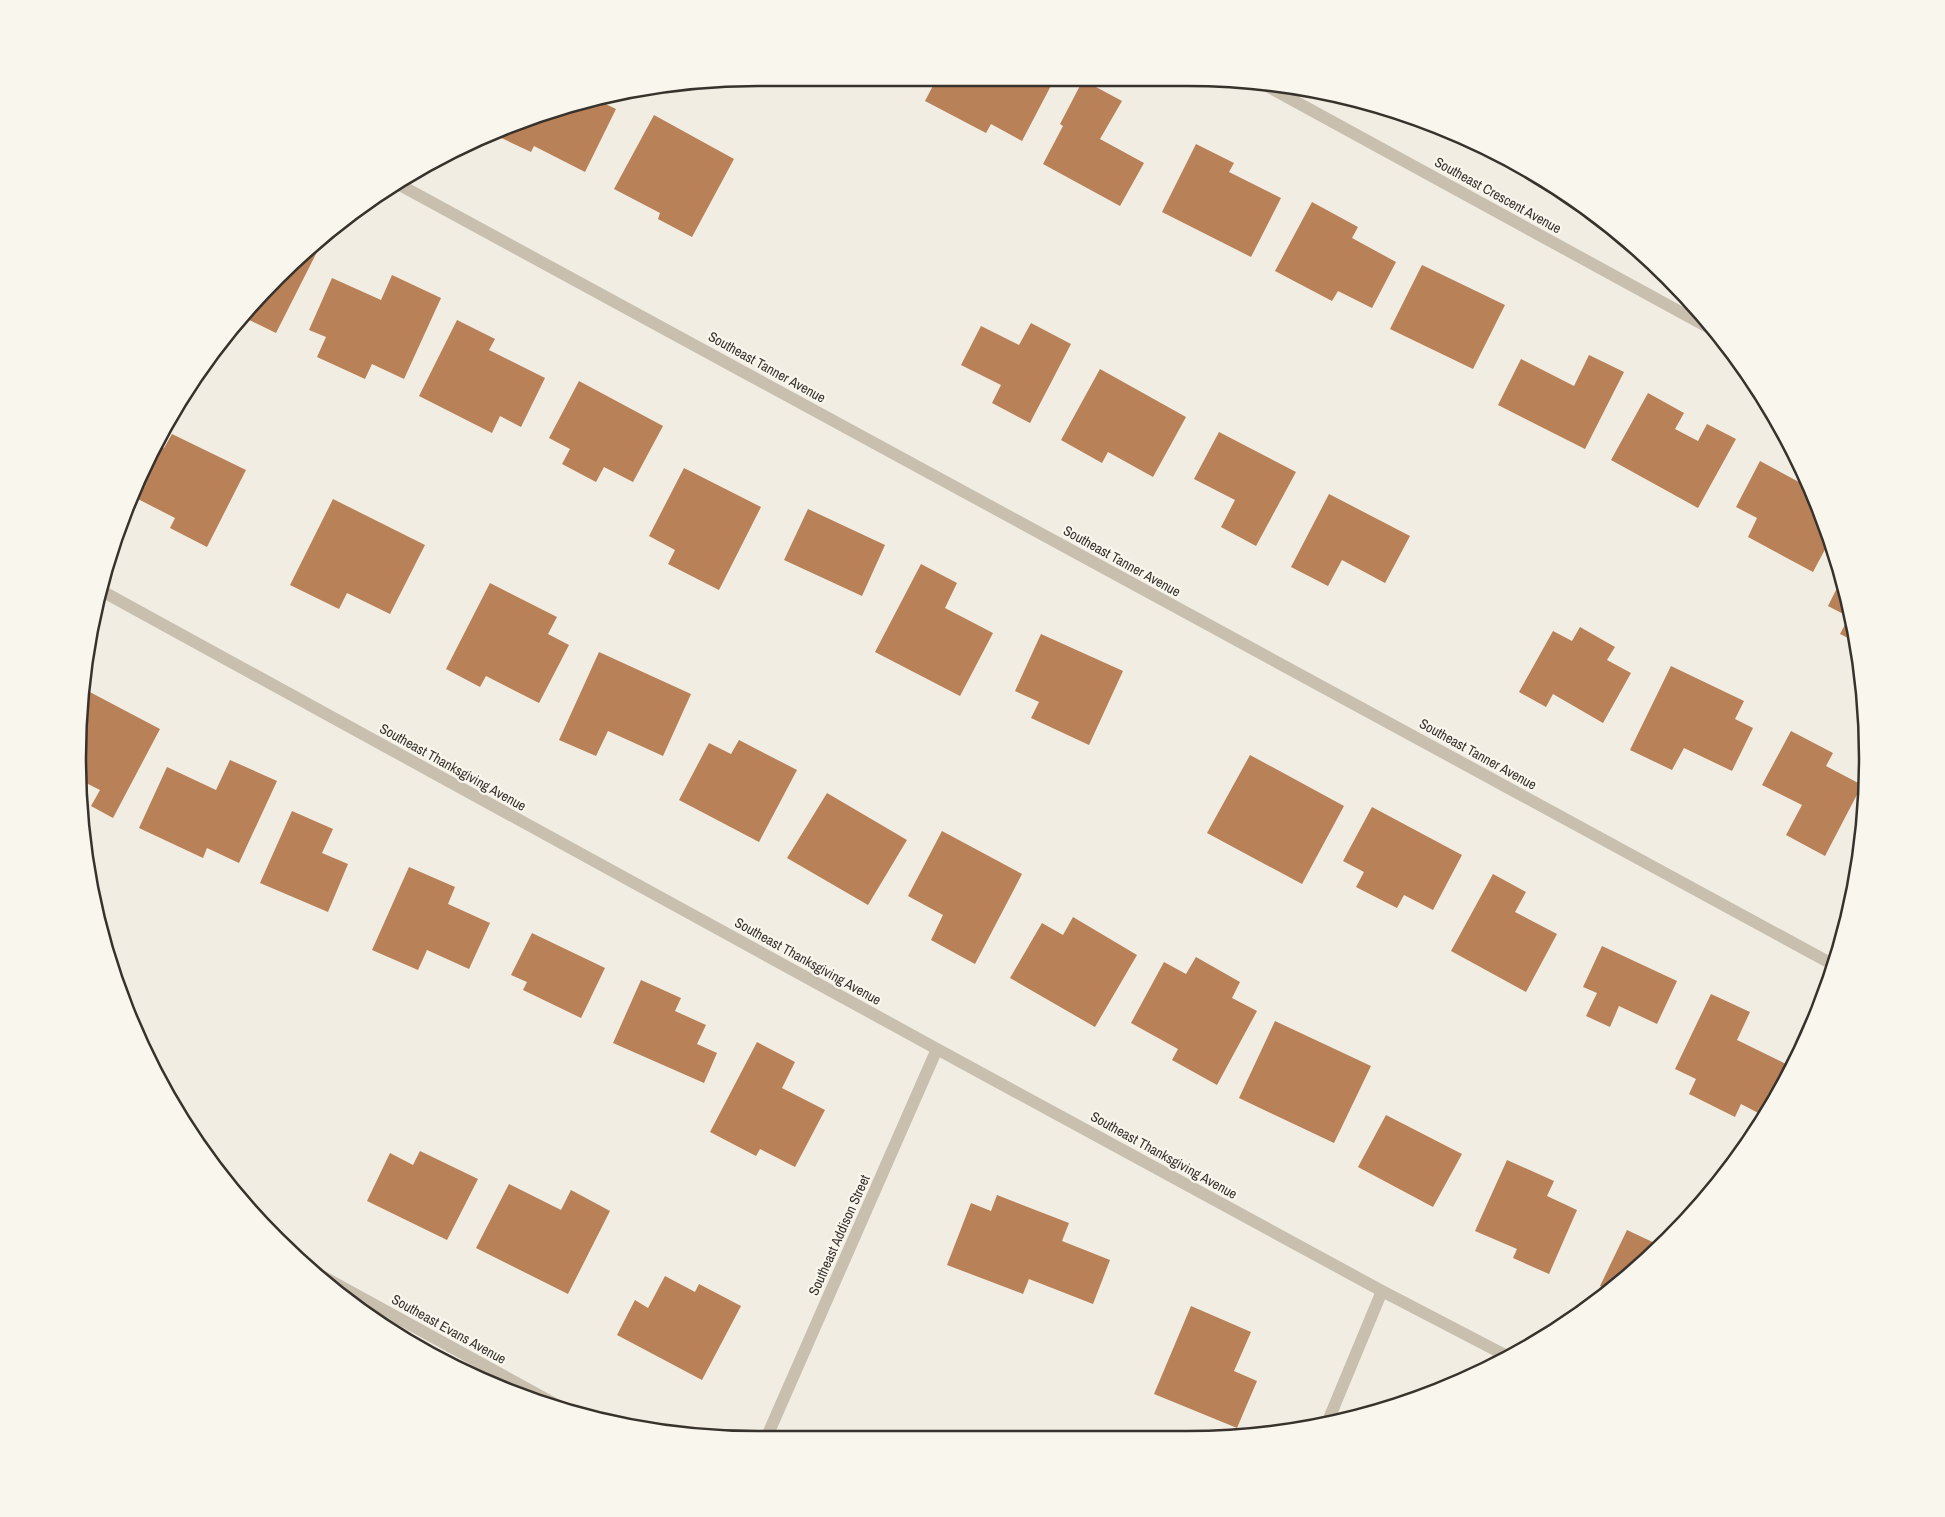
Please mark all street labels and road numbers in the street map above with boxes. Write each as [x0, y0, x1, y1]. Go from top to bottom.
street label: Southeast Crescent Avenue [1431, 153, 1565, 237]
street label: Southeast Tanner Avenue [705, 327, 829, 407]
street label: Southeast Tanner Avenue [1060, 521, 1184, 601]
street label: Southeast Tanner Avenue [1416, 714, 1540, 794]
street label: Southeast Thanksgiving Avenue [377, 719, 529, 815]
street label: Southeast Thanksgiving Avenue [732, 913, 884, 1009]
street label: Southeast Thanksgiving Avenue [1088, 1107, 1240, 1203]
street label: Southeast Addison Street [804, 1172, 874, 1298]
street label: Southeast Evans Avenue [389, 1290, 509, 1368]

